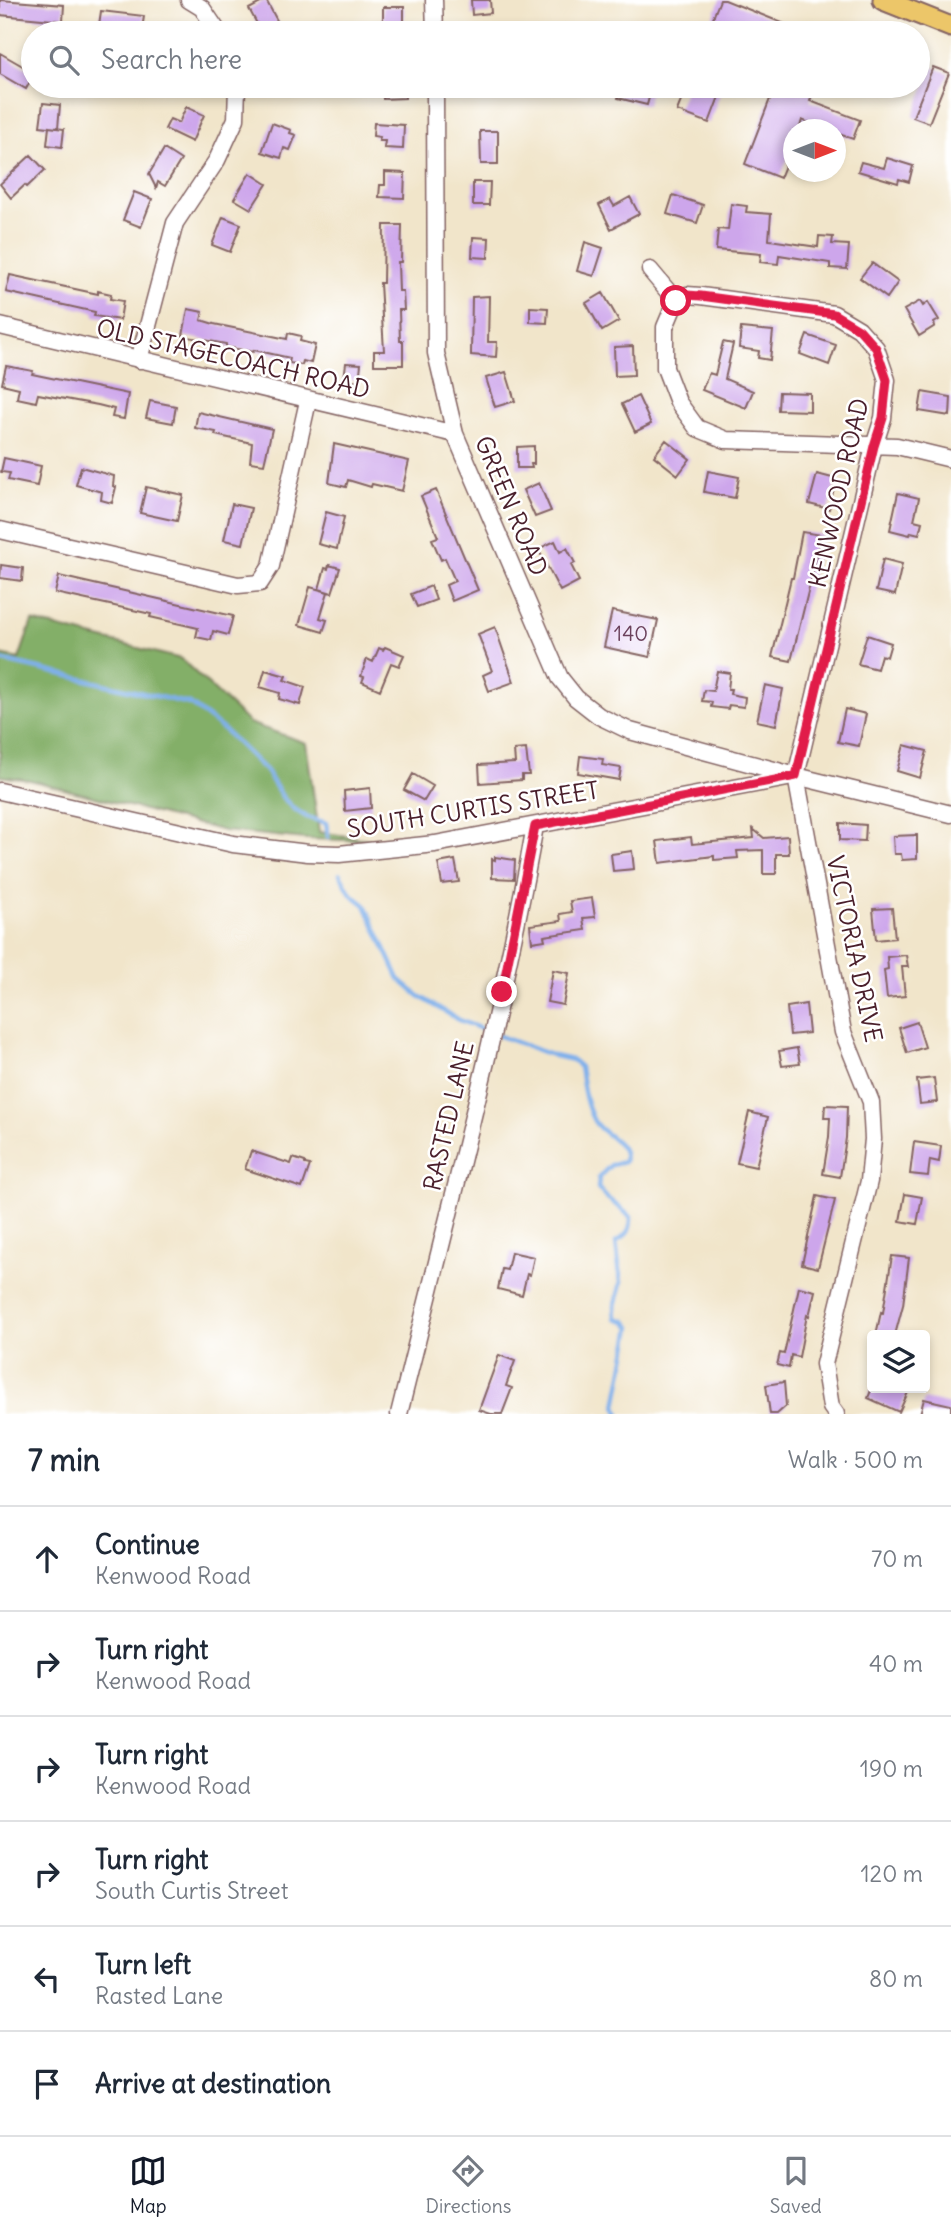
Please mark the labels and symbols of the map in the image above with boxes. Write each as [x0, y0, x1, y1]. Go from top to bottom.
north arrow [783, 119, 846, 182]
route start [660, 285, 691, 316]
street label: OLD STAGECOACH ROAD [94, 312, 373, 404]
street label: KENWOOD ROAD [802, 395, 874, 590]
street label: GREEN ROAD [469, 431, 555, 580]
house number: 140 [614, 620, 648, 647]
street label: SOUTH CURTIS STREET [345, 774, 601, 844]
street label: VICTORIA DRIVE [821, 853, 889, 1045]
route end [486, 976, 517, 1007]
street label: RASTED LANE [416, 1038, 480, 1193]

